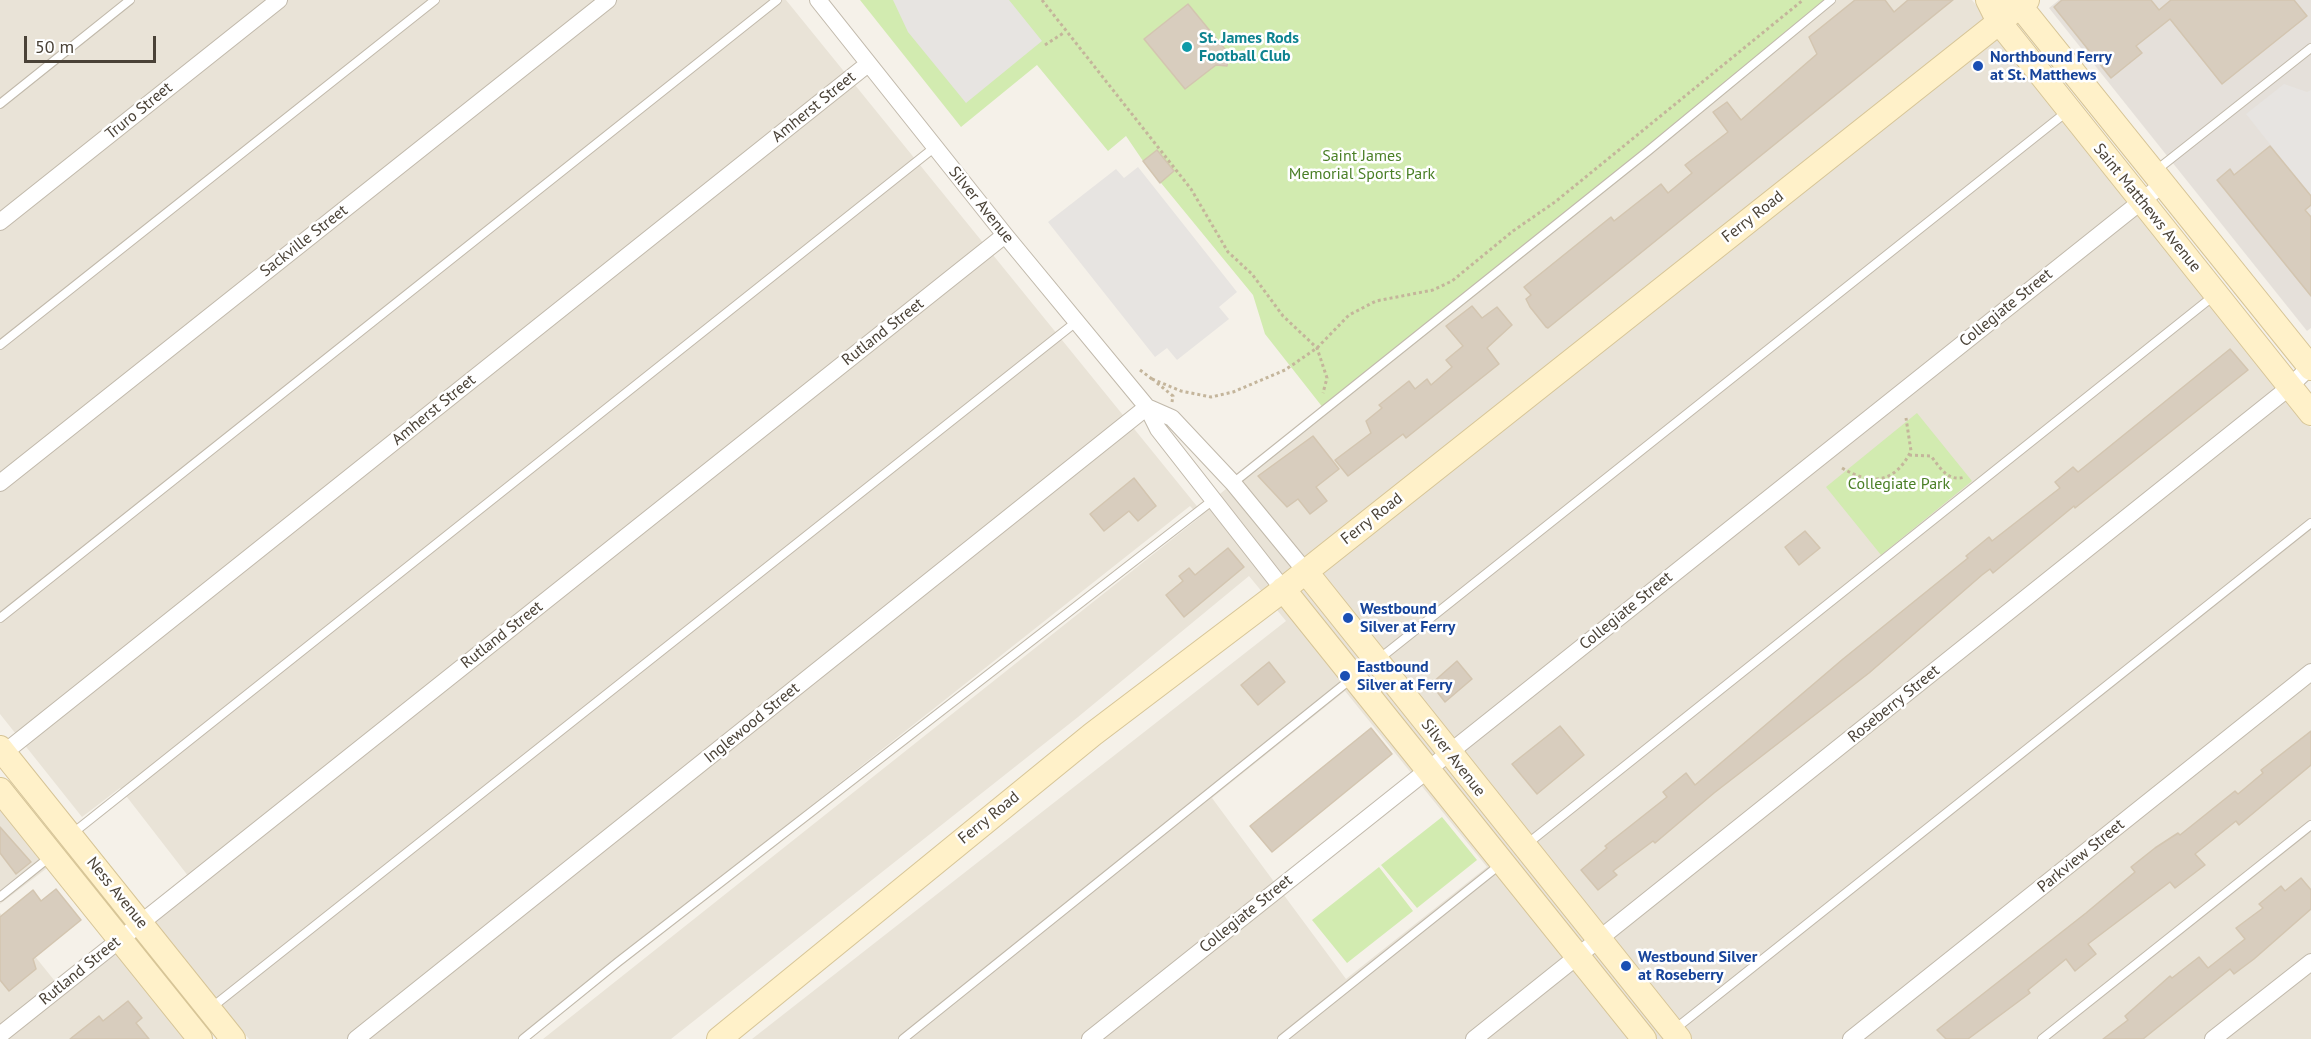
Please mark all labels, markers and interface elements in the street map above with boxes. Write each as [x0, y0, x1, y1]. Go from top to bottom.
scale bar [27, 24, 159, 62]
place label: St. James Rods Football Club [1199, 28, 1299, 66]
text: 50 m [35, 35, 74, 58]
marker: St. James Rods Football Club [1180, 40, 1194, 54]
place label: Northbound Ferry at St. Matthews [1990, 47, 2112, 85]
marker: Northbound Ferry at St. Matthews [1971, 59, 1985, 73]
street label: Amherst Street [768, 67, 860, 147]
street label: Truro Street [102, 78, 176, 144]
street label: Saint Matthews Avenue [2089, 140, 2205, 276]
park label: Saint James Memorial Sports Park [1289, 146, 1435, 184]
street label: Silver Avenue [944, 163, 1018, 247]
street label: Ferry Road [1718, 187, 1788, 247]
street label: Sackville Street [256, 201, 352, 281]
street label: Collegiate Street [1956, 265, 2056, 351]
street label: Rutland Street [838, 294, 928, 370]
street label: Amherst Street [388, 370, 480, 450]
park label: Collegiate Park [1848, 474, 1950, 494]
street label: Ferry Road [1337, 489, 1407, 549]
street label: Collegiate Street [1576, 568, 1676, 654]
street label: Rutland Street [457, 597, 547, 673]
place label: Westbound Silver at Ferry [1360, 599, 1456, 637]
marker: Westbound Silver at Ferry [1341, 611, 1355, 625]
place label: Eastbound Silver at Ferry [1357, 657, 1453, 695]
street label: Roseberry Street [1844, 661, 1944, 747]
marker: Eastbound Silver at Ferry [1338, 669, 1352, 683]
street label: Inglewood Street [700, 679, 804, 767]
street label: Silver Avenue [1417, 716, 1489, 800]
street label: Ferry Road [955, 788, 1023, 848]
street label: Parkview Street [2034, 815, 2128, 897]
street label: Ness Avenue [82, 853, 152, 933]
street label: Collegiate Street [1196, 871, 1296, 957]
street label: Rutland Street [36, 933, 124, 1009]
place label: Westbound Silver at Roseberry [1638, 947, 1757, 985]
marker: Westbound Silver at Roseberry [1619, 959, 1633, 973]

